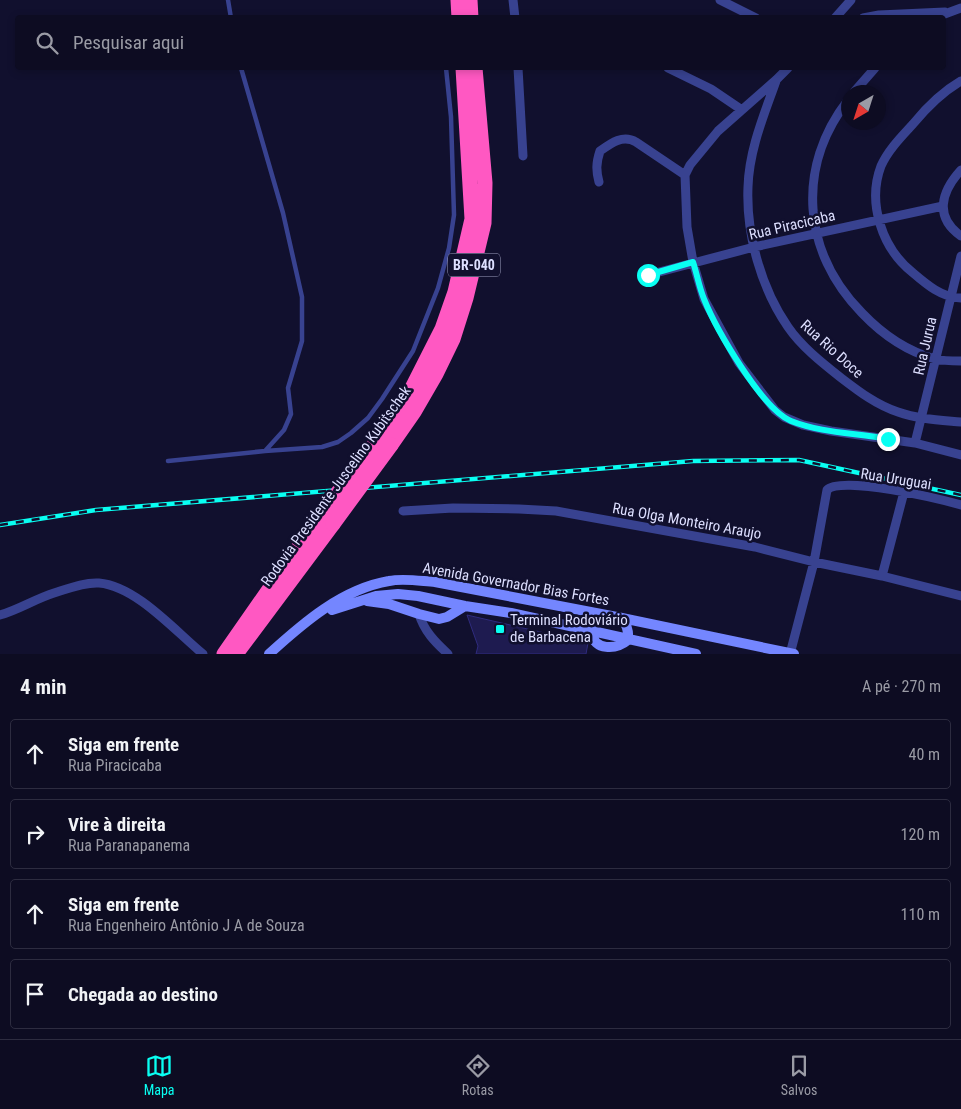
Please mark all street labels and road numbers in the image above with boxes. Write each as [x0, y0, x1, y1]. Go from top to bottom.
street label: Rua Piracicaba [747, 206, 837, 244]
road number: BR-040 [448, 254, 500, 276]
street label: Rua Jurua [910, 315, 940, 377]
street label: Rua Rio Doce [797, 316, 867, 382]
street label: Rodovia Presidente Juscelino Kubitschek [257, 382, 415, 590]
street label: Rua Uruguai [859, 465, 933, 493]
street label: Rua Olga Monteiro Araujo [611, 499, 763, 543]
street label: Avenida Governador Bias Fortes [421, 559, 611, 609]

